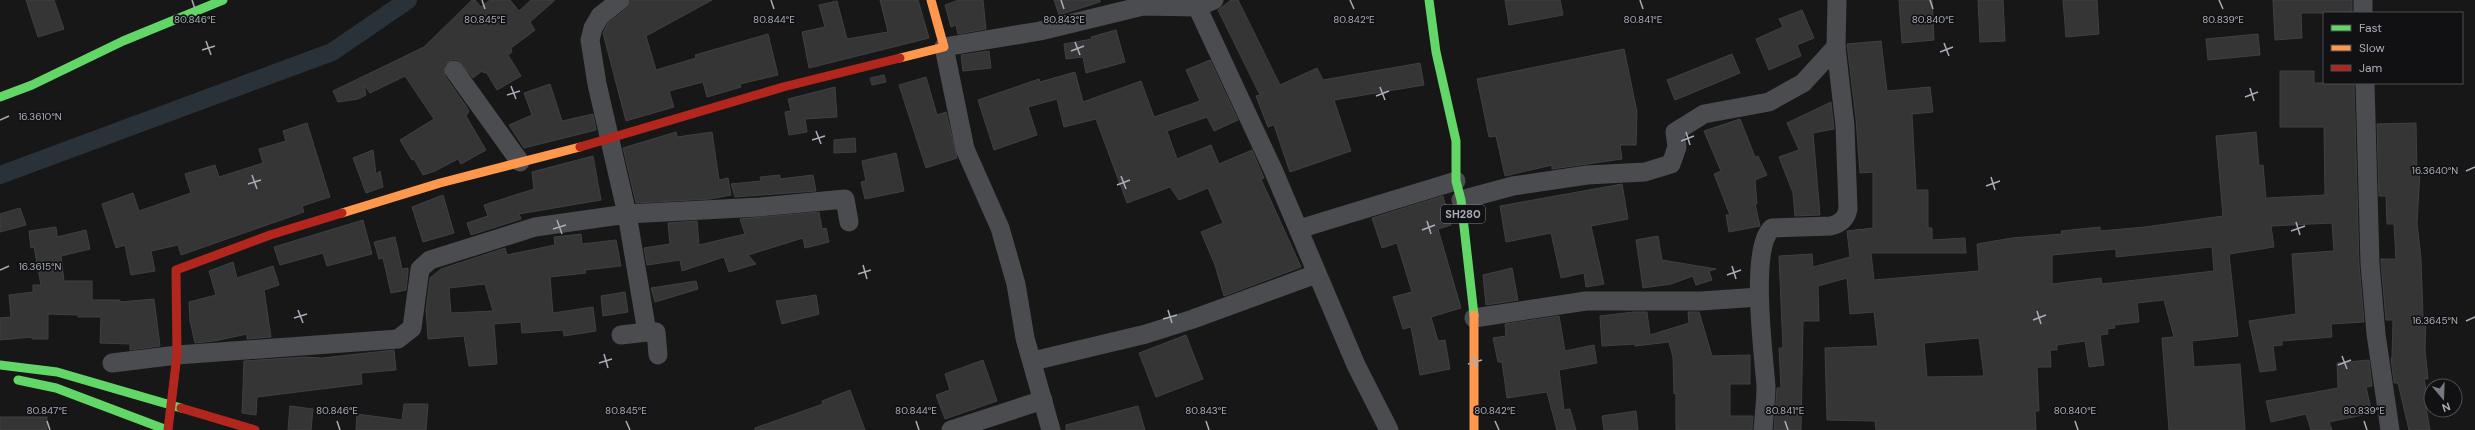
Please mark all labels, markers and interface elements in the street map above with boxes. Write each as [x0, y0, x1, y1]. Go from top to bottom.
legend [2323, 12, 2463, 84]
text: 80.846°E [174, 13, 216, 26]
text: 80.845°E [464, 13, 506, 26]
text: 80.844°E [753, 13, 795, 26]
text: 80.843°E [1043, 13, 1085, 26]
text: 80.842°E [1333, 13, 1375, 26]
text: 80.841°E [1624, 13, 1663, 26]
text: 80.840°E [1912, 13, 1955, 26]
text: 80.839°E [2202, 13, 2244, 26]
text: Fast [2359, 20, 2382, 36]
text: Slow [2359, 40, 2385, 56]
text: Jam [2359, 60, 2382, 76]
text: 16.3610°N [18, 110, 62, 123]
text: 16.3640°N [2412, 164, 2458, 177]
road number: SH280 [1441, 205, 1485, 223]
text: 16.3615°N [19, 260, 61, 273]
text: 16.3645°N [2412, 314, 2458, 327]
north arrow [2423, 378, 2463, 418]
text: N [2440, 400, 2452, 415]
text: 80.847°E [26, 404, 68, 417]
text: 80.846°E [316, 404, 358, 417]
text: 80.845°E [605, 404, 647, 417]
text: 80.844°E [895, 404, 937, 417]
text: 80.843°E [1185, 404, 1227, 417]
text: 80.842°E [1474, 404, 1516, 417]
text: 80.841°E [1766, 404, 1805, 417]
text: 80.840°E [2054, 404, 2097, 417]
text: 80.839°E [2343, 404, 2385, 417]

